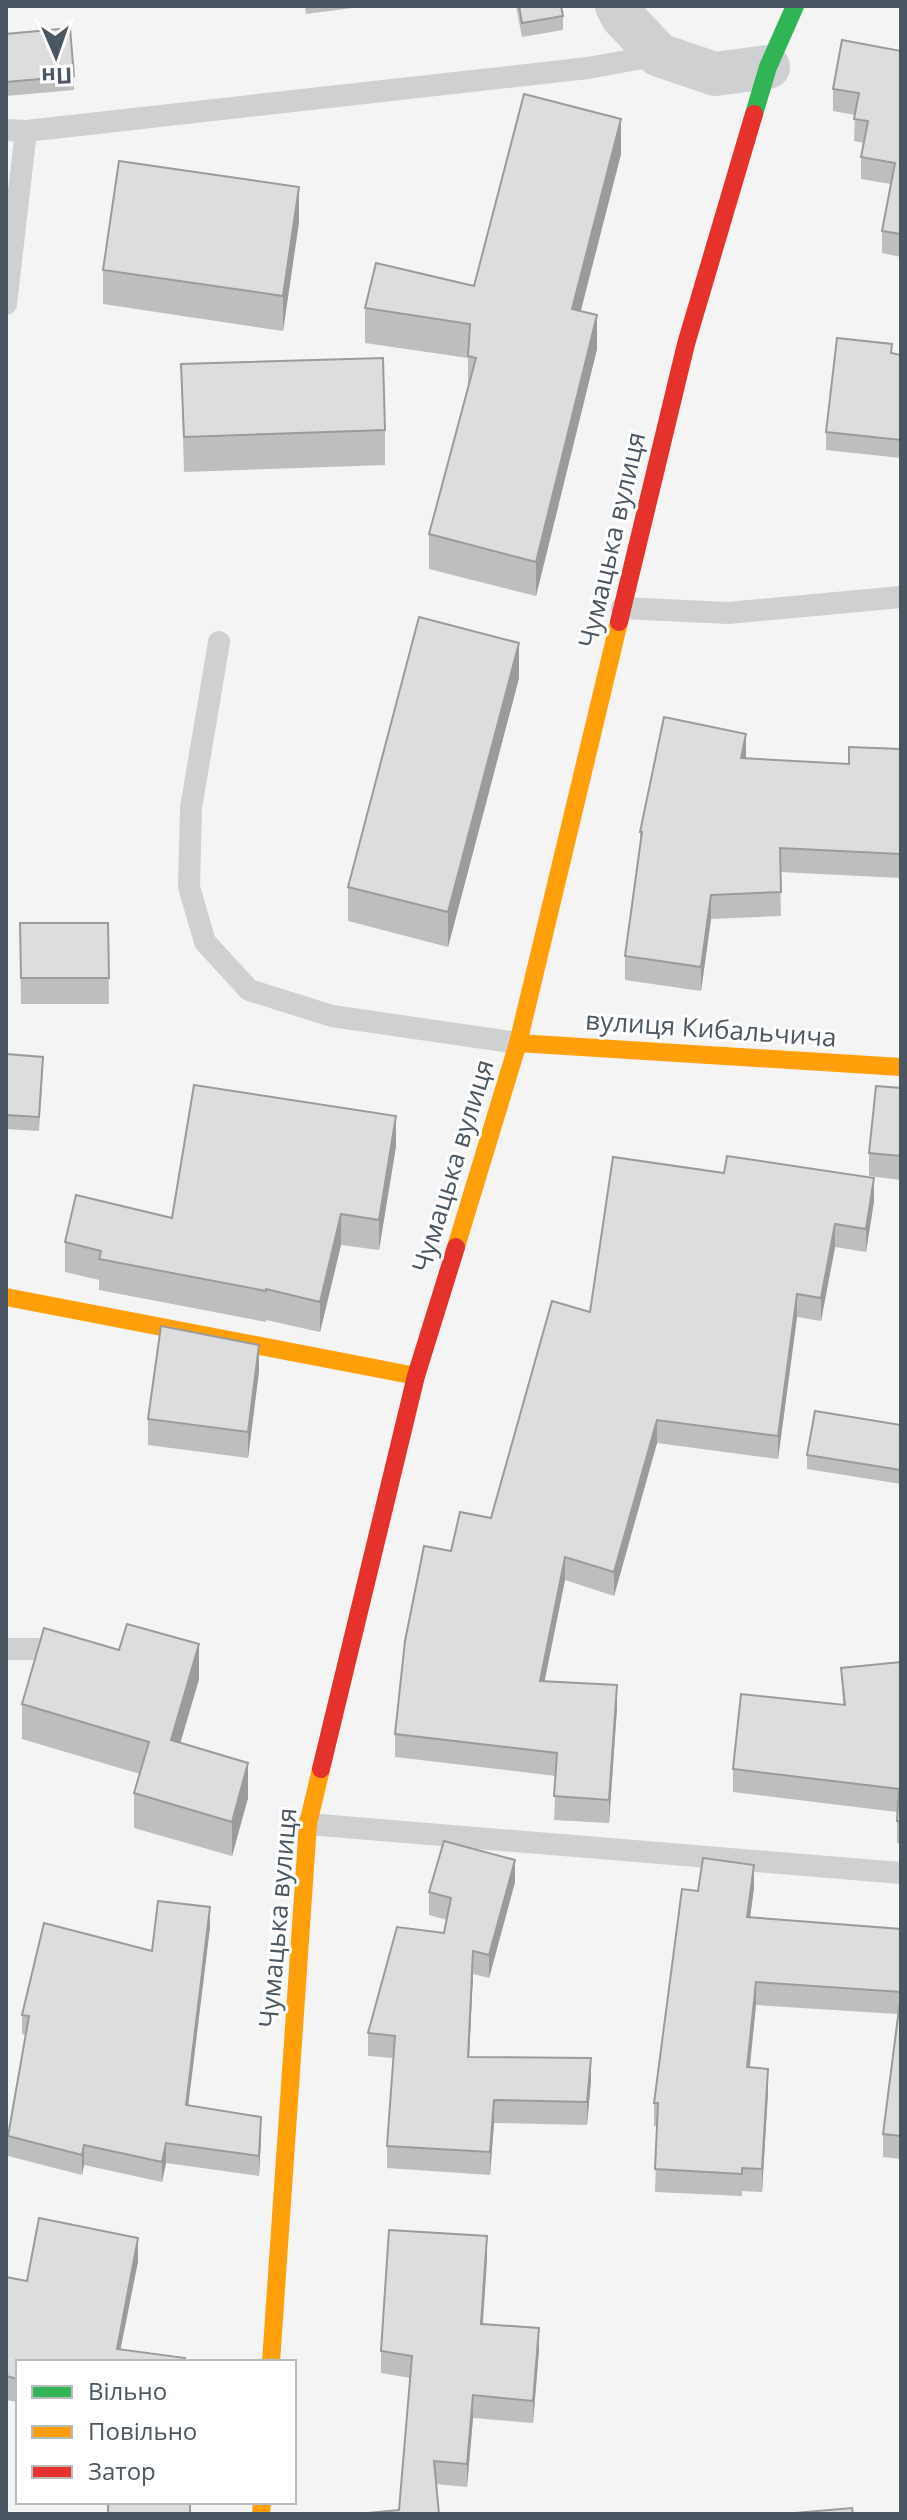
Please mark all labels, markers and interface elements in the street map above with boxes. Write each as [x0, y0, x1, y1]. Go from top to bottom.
north arrow [16, 16, 96, 96]
text: Пн [41, 61, 73, 93]
street label: Чумацька вулиця [569, 428, 653, 651]
street label: вулиця Кибальчича [584, 1001, 838, 1055]
street label: Чумацька вулиця [403, 1055, 502, 1277]
street label: Чумацька вулиця [249, 1806, 305, 2029]
legend [16, 2360, 296, 2504]
text: Вільно [88, 2374, 167, 2407]
text: Повільно [88, 2414, 197, 2447]
text: Затор [88, 2454, 156, 2487]

